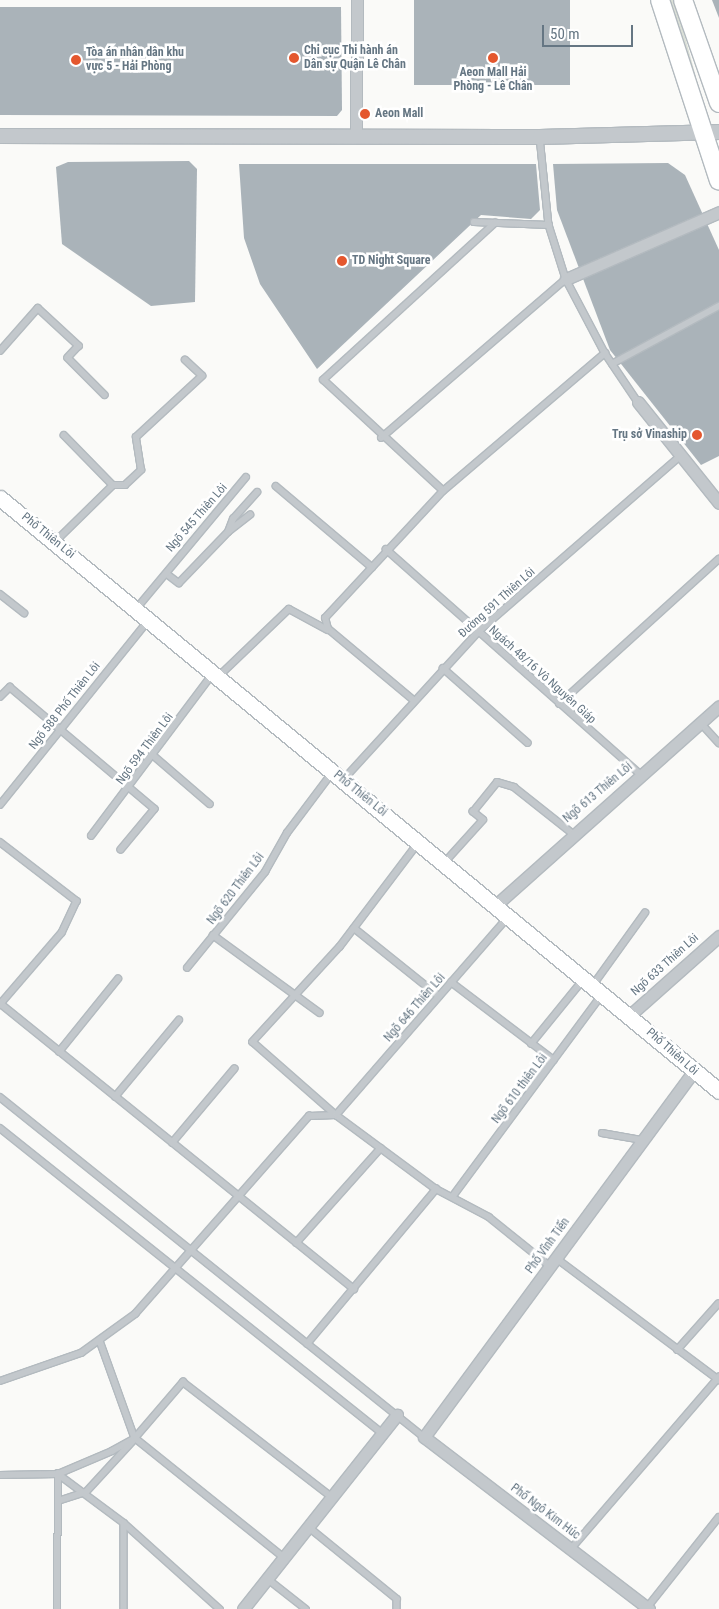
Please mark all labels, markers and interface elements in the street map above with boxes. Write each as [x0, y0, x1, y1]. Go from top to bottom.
scale bar [544, 15, 635, 47]
text: 50 m [550, 25, 580, 43]
place label: Chi cục Thi hành án Dân sự Quận Lê Chân [304, 44, 406, 72]
place label: Tòa án nhân dân khu vực 5 - Hải Phòng [86, 46, 184, 74]
marker: Chi cục Thi hành án Dân sự Quận Lê Chân [288, 52, 300, 64]
marker: Aeon Mall Hải Phòng - Lê Chân [487, 52, 499, 64]
marker: Tòa án nhân dân khu vực 5 - Hải Phòng [70, 54, 82, 66]
place label: Aeon Mall Hải Phòng - Lê Chân [453, 66, 533, 94]
place label: Aeon Mall [375, 107, 423, 121]
marker: Aeon Mall [359, 108, 371, 120]
place label: TD Night Square [352, 254, 430, 268]
marker: TD Night Square [336, 255, 348, 267]
place label: Trụ sở Vinaship [612, 428, 687, 442]
marker: Trụ sở Vinaship [691, 429, 703, 441]
street label: Ngõ 545 Thiên Lôi [163, 481, 231, 555]
street label: Phố Thiên Lôi [18, 510, 78, 562]
street label: Đường 591 Thiên Lôi [456, 565, 538, 641]
street label: Ngách 48/16 Vô Nguyên Giáp [485, 623, 599, 727]
street label: Ngõ 588 Phố Thiên Lôi [26, 659, 104, 753]
street label: Ngõ 594 Thiên Lôi [113, 710, 177, 788]
street label: Ngõ 613 Thiên Lôi [560, 760, 636, 826]
street label: Phố Thiên Lôi [330, 768, 390, 820]
street label: Ngõ 620 Thiên Lôi [204, 850, 268, 928]
street label: Ngõ 633 Thiên Lôi [628, 931, 702, 999]
street label: Ngõ 646 Thiên Lôi [381, 971, 449, 1045]
street label: Phố Thiên Lôi [643, 1025, 701, 1079]
street label: Ngõ 610 thiên Lôi [489, 1051, 551, 1127]
street label: Phố Vĩnh Tiến [523, 1215, 573, 1277]
street label: Phố Ngô Kim Húc [507, 1481, 583, 1543]

